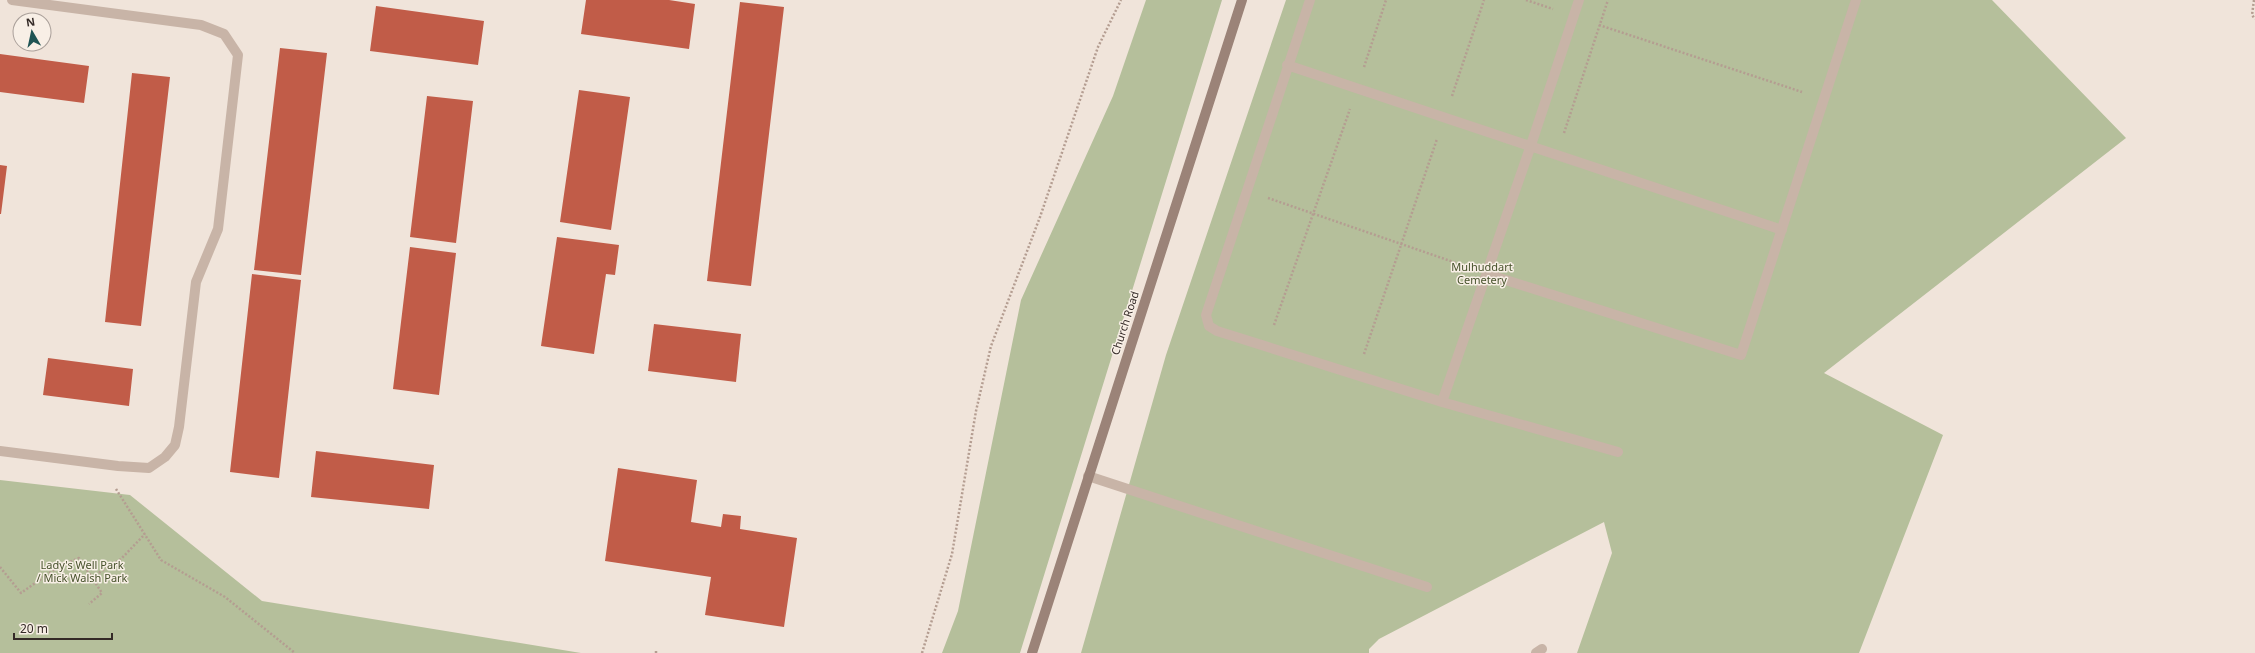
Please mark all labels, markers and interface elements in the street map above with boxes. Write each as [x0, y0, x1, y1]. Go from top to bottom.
north arrow [12, 12, 52, 52]
text: N [25, 14, 36, 30]
park label: Mulhuddart Cemetery [1451, 259, 1513, 287]
street label: Church Road [1107, 289, 1142, 357]
park label: Lady's Well Park / Mick Walsh Park [37, 557, 128, 585]
scale bar [14, 615, 112, 641]
text: 20 m [20, 620, 48, 637]

